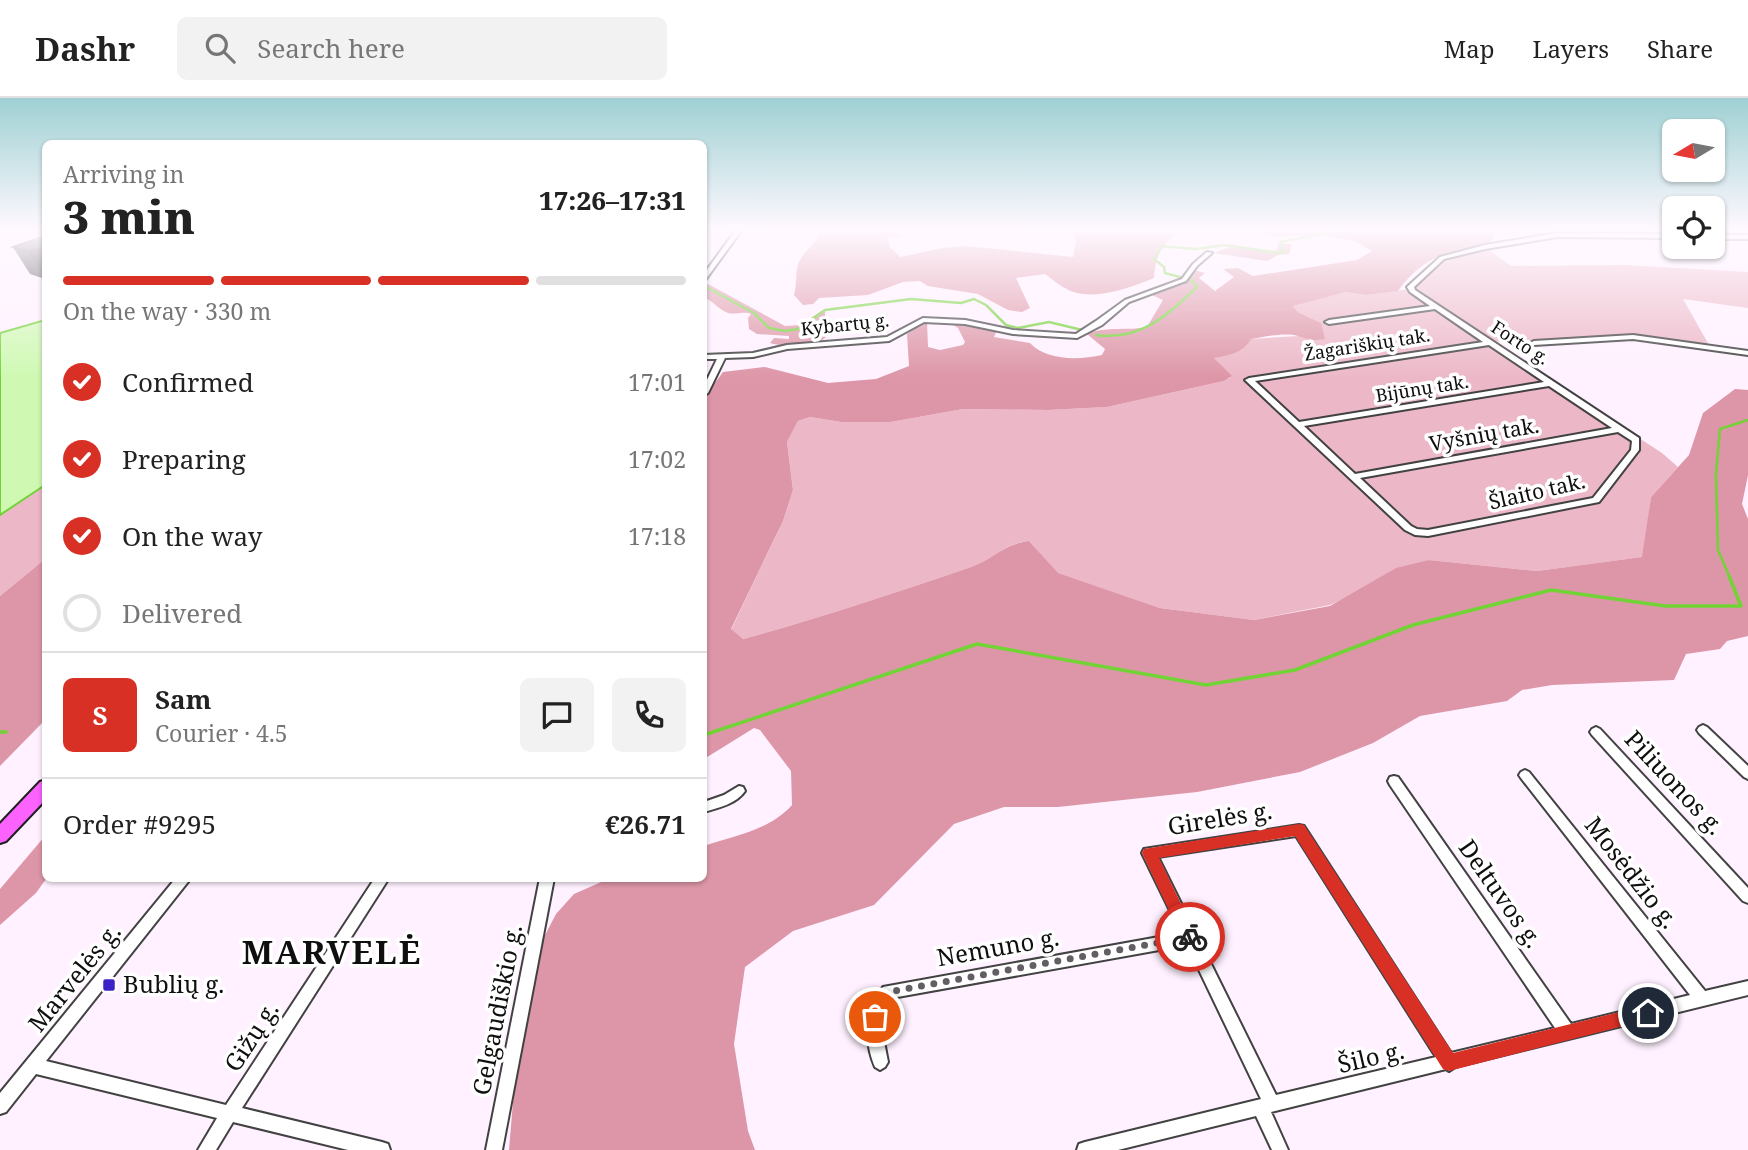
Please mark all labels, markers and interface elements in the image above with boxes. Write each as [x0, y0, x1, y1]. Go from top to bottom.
search box [177, 17, 667, 80]
text: Dashr [35, 26, 135, 71]
icon: search [201, 29, 239, 67]
text: Search here [257, 30, 405, 66]
text: Map [1444, 32, 1495, 65]
text: Layers [1533, 32, 1609, 65]
text: Share [1647, 32, 1713, 65]
north arrow [1662, 119, 1726, 182]
map controls [1662, 119, 1725, 259]
text: Arriving in [63, 158, 184, 190]
text: 17:26–17:31 [539, 182, 686, 218]
text: 3 min [63, 185, 195, 247]
button: locate [1662, 196, 1725, 259]
text: On the way · 330 m [63, 295, 271, 327]
street label: Kybartų g. [800, 307, 890, 341]
street label: Forto g. [1487, 315, 1554, 370]
street label: Žagariškių tak. [1302, 322, 1431, 366]
icon: check [63, 363, 101, 401]
text: Confirmed [122, 364, 254, 400]
text: 17:01 [628, 366, 686, 398]
street label: Bijūnų tak. [1374, 369, 1470, 407]
street label: Vyšnių tak. [1427, 411, 1541, 457]
icon: check [63, 440, 101, 478]
text: Preparing [122, 441, 246, 477]
text: 17:02 [628, 443, 686, 475]
street label: Šlaito tak. [1486, 466, 1588, 516]
icon: check [63, 517, 101, 555]
text: On the way [122, 518, 262, 554]
text: 17:18 [628, 520, 686, 552]
text: Delivered [122, 595, 242, 631]
button: chat [520, 678, 594, 752]
button: phone [612, 678, 686, 752]
text: Sam [155, 681, 211, 717]
text: S [92, 697, 108, 733]
text: Courier · 4.5 [155, 717, 288, 749]
street label: Piliuonos g. [1618, 723, 1732, 841]
street label: Girelės g. [1165, 793, 1274, 842]
text: Order #9295 [63, 806, 216, 842]
text: €26.71 [605, 806, 686, 842]
street label: Mosėdžio g. [1578, 809, 1686, 935]
street label: Deltuvos g. [1452, 832, 1551, 954]
courier [1155, 902, 1225, 972]
street label: Marvelės g. [20, 916, 128, 1038]
icon: bike [1171, 918, 1209, 956]
street label: Nemuno g. [934, 920, 1061, 974]
street label: Gelgaudiškio g. [464, 922, 529, 1098]
district label: MARVELĖ [242, 929, 422, 974]
place label: Bublių g. [123, 967, 224, 1000]
marker: Bublių g. [101, 977, 117, 993]
pin [1618, 983, 1678, 1043]
pin [845, 987, 905, 1047]
icon: home [1629, 994, 1667, 1032]
street label: Gižų g. [216, 995, 286, 1078]
icon: bag [856, 998, 894, 1036]
street label: Šilo g. [1334, 1033, 1407, 1080]

